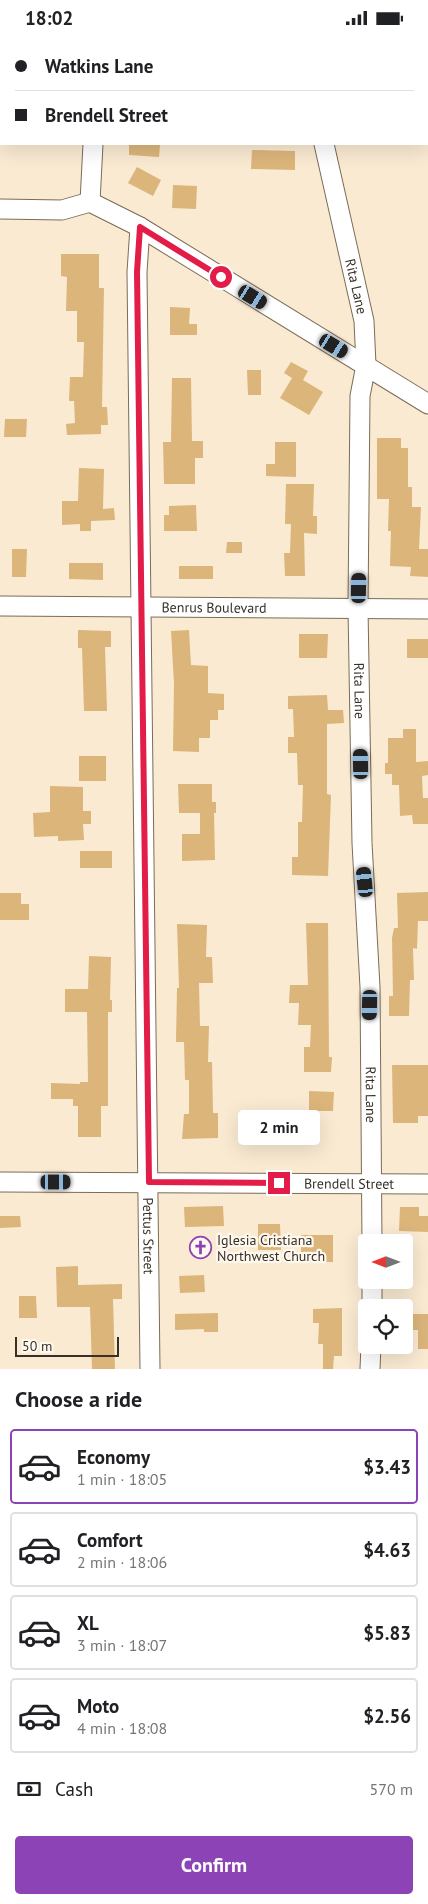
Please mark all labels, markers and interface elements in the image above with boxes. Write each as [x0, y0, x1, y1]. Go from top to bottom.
text: 18:02 [25, 6, 73, 30]
text: Watkins Lane [45, 54, 153, 78]
text: Brendell Street [45, 103, 168, 127]
street label: Rita Lane [341, 257, 371, 316]
route start [210, 266, 232, 288]
car [236, 283, 269, 311]
car [317, 332, 350, 360]
car [351, 573, 366, 603]
street label: Benrus Boulevard [161, 598, 267, 617]
street label: Rita Lane [350, 663, 369, 719]
car [353, 749, 368, 779]
car [355, 866, 374, 898]
car [362, 990, 377, 1020]
street label: Rita Lane [362, 1066, 380, 1123]
callout: 2 min [238, 1111, 320, 1145]
text: 2 min [259, 1117, 299, 1137]
route end [268, 1172, 290, 1194]
street label: Brendell Street [304, 1174, 394, 1193]
car [41, 1175, 71, 1190]
street label: Pettus Street [139, 1197, 158, 1275]
place label: Iglesia Cristiana Northwest Church [217, 1231, 325, 1265]
north arrow [358, 1234, 412, 1289]
map controls [358, 1234, 413, 1354]
church icon: Iglesia Cristiana Northwest Church [189, 1236, 213, 1260]
button: locate [358, 1299, 413, 1354]
scale bar [15, 1334, 119, 1357]
text: 50 m [22, 1337, 52, 1355]
text: Choose a ride [15, 1385, 142, 1413]
icon: car [17, 1444, 62, 1489]
text: Economy [77, 1445, 150, 1469]
text: $3.43 [363, 1455, 411, 1479]
text: 1 min · 18:05 [77, 1469, 167, 1489]
icon: car [17, 1527, 62, 1572]
text: Comfort [77, 1528, 143, 1552]
text: $4.63 [363, 1538, 411, 1562]
text: 2 min · 18:06 [77, 1552, 167, 1572]
icon: car [17, 1610, 62, 1655]
text: XL [77, 1611, 99, 1635]
text: $5.83 [363, 1621, 411, 1645]
text: 3 min · 18:07 [77, 1635, 167, 1655]
icon: car [17, 1693, 62, 1738]
text: Moto [77, 1694, 119, 1718]
text: $2.56 [363, 1704, 411, 1728]
text: 4 min · 18:08 [77, 1718, 167, 1738]
icon: cash [15, 1775, 43, 1803]
text: Cash [55, 1777, 93, 1801]
text: 570 m [370, 1779, 413, 1799]
button: Confirm [15, 1836, 413, 1894]

